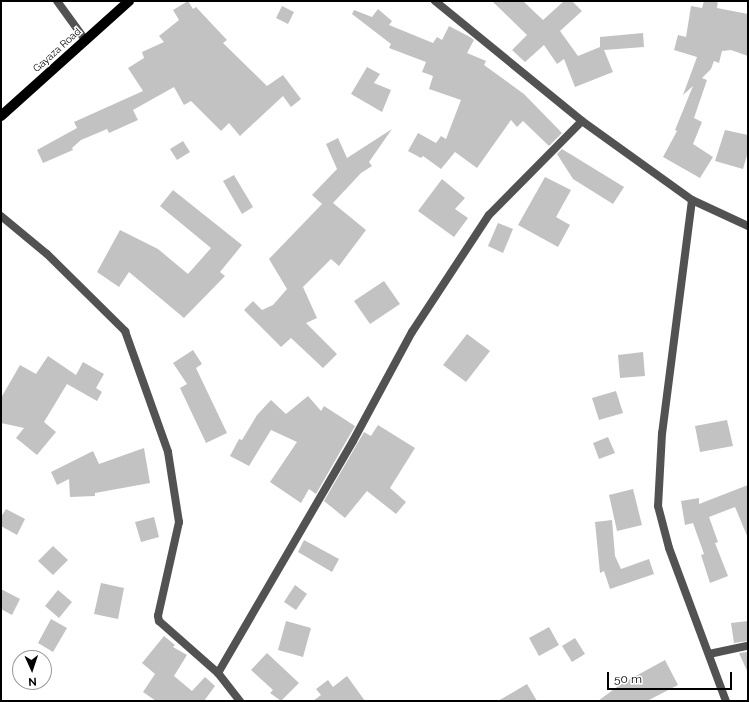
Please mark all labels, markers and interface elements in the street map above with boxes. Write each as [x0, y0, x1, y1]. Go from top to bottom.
street label: Gayaza Road [31, 25, 83, 75]
north arrow [12, 650, 52, 690]
scale bar [609, 664, 734, 690]
text: 50 m [614, 672, 642, 686]
text: N [28, 675, 37, 688]

